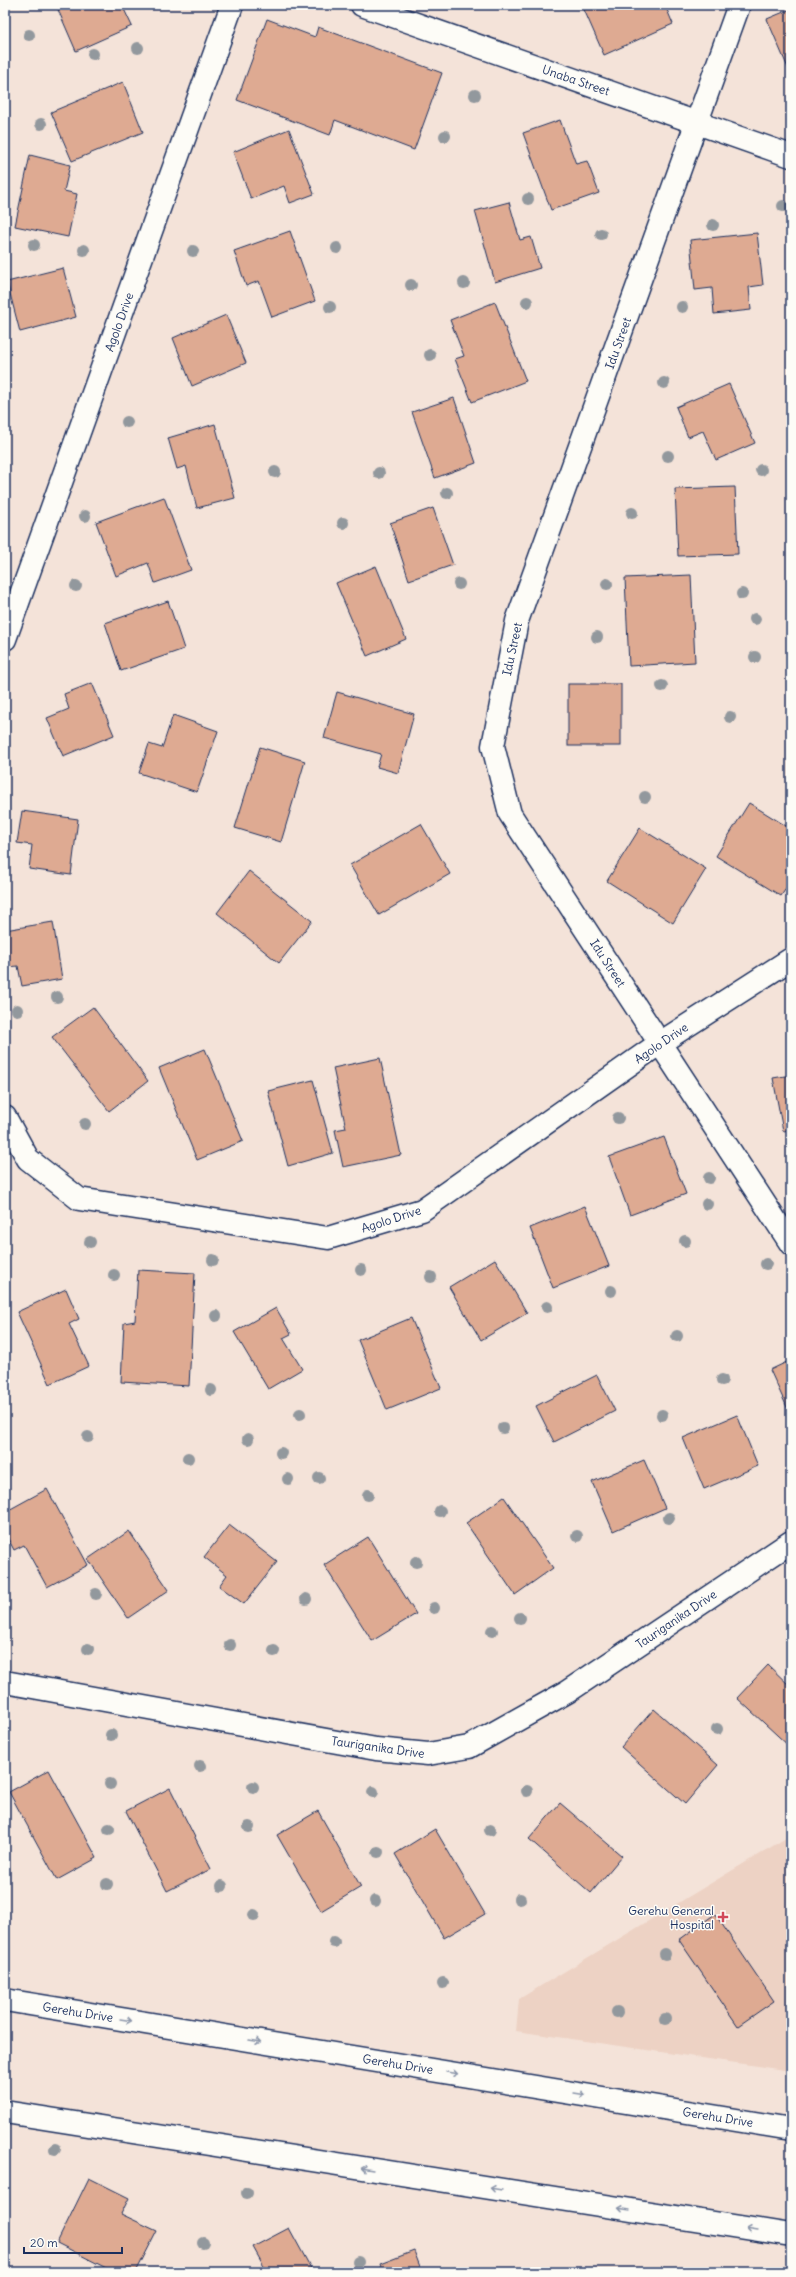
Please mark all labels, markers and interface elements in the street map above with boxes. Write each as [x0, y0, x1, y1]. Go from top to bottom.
street label: Unaba Street [540, 61, 612, 99]
street label: Agolo Drive [101, 290, 137, 354]
street label: Idu Street [602, 315, 634, 371]
street label: Idu Street [499, 621, 525, 677]
street label: Idu Street [587, 936, 629, 990]
street label: Agolo Drive [631, 1019, 691, 1067]
street label: Agolo Drive [359, 1202, 423, 1236]
street label: Tauriganika Drive [633, 1586, 719, 1652]
street label: Tauriganika Drive [330, 1733, 426, 1761]
place label: Gerehu General Hospital [628, 1903, 714, 1932]
marker: Gerehu General Hospital [717, 1911, 729, 1923]
street label: Gerehu Drive [42, 1999, 114, 2025]
one-way arrow [119, 2016, 132, 2024]
one-way arrow [248, 2037, 261, 2045]
street label: Gerehu Drive [362, 2051, 434, 2077]
one-way arrow [445, 2069, 458, 2077]
one-way arrow [573, 2090, 586, 2098]
street label: Gerehu Drive [682, 2104, 754, 2130]
one-way arrow [361, 2165, 374, 2173]
one-way arrow [490, 2185, 503, 2193]
one-way arrow [618, 2205, 631, 2213]
one-way arrow [746, 2225, 759, 2233]
scale bar [24, 2229, 122, 2255]
text: 20 m [30, 2235, 58, 2250]

